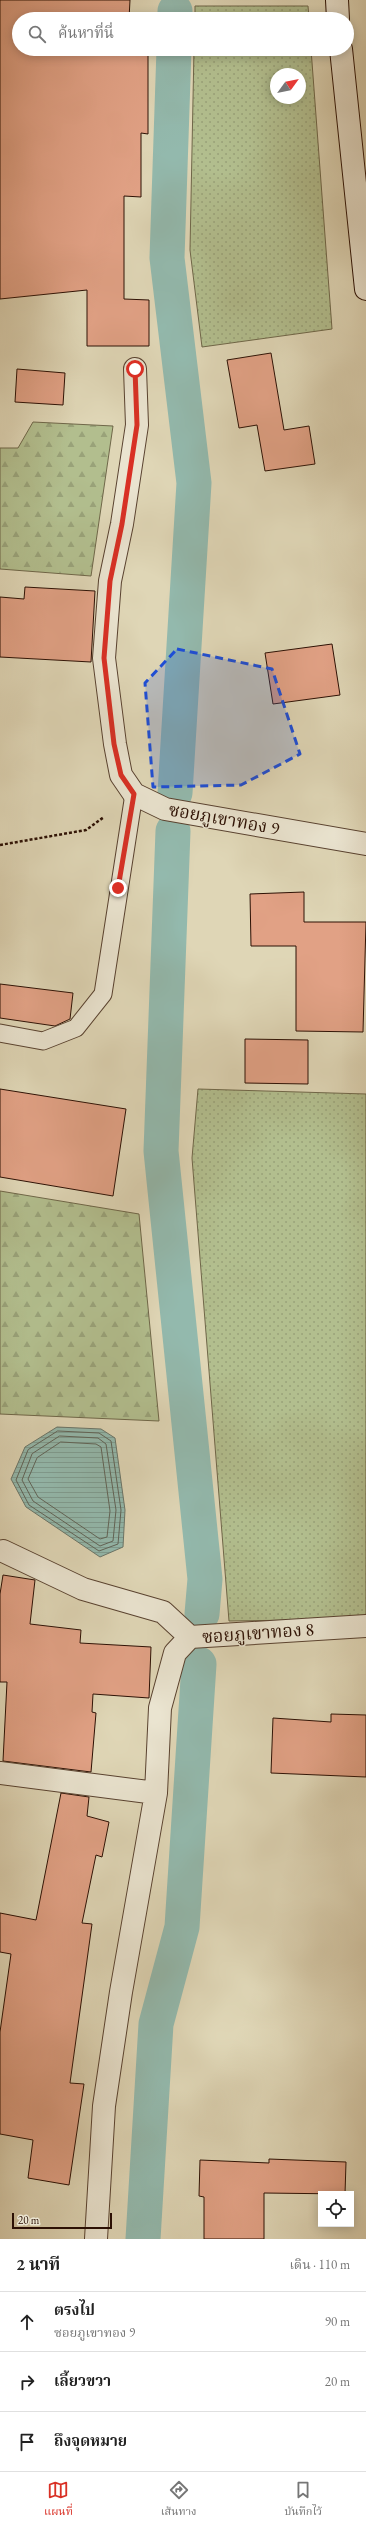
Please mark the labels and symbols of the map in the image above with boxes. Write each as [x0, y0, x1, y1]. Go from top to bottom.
north arrow [270, 68, 306, 104]
route start [126, 360, 144, 378]
street label: ซอยภูเขาทอง 9 [167, 797, 282, 840]
route end [109, 879, 127, 897]
street label: ซอยภูเขาทอง 8 [201, 1617, 315, 1648]
scale bar [12, 2211, 112, 2230]

